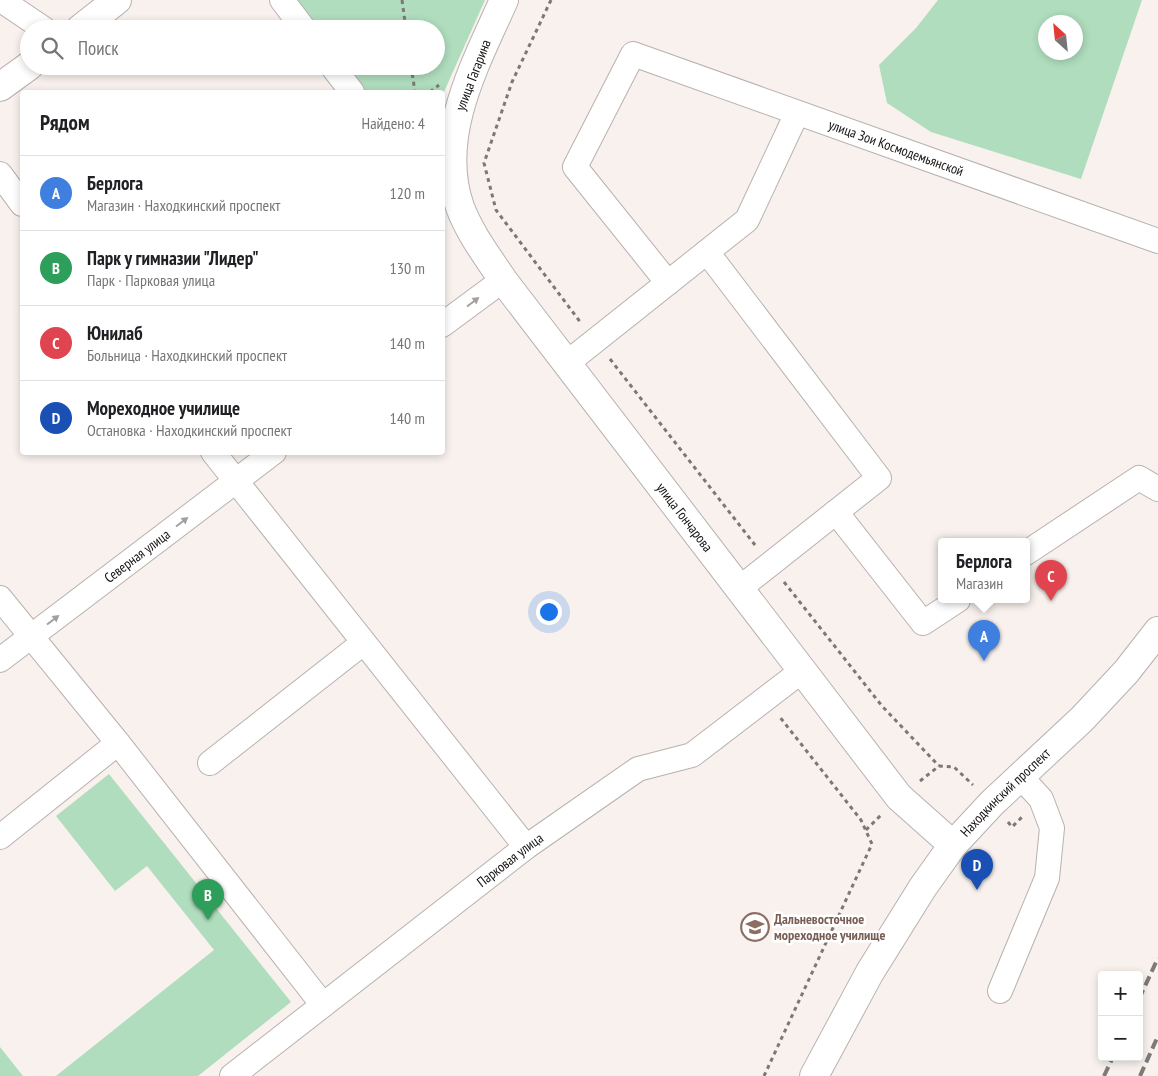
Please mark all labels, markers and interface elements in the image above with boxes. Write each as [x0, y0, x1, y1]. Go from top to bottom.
north arrow [1038, 15, 1083, 60]
search box [20, 20, 445, 75]
icon: search [38, 34, 66, 62]
text: Поиск [78, 36, 119, 60]
street label: улица Гагарина [451, 37, 495, 113]
text: Рядом [40, 109, 90, 136]
text: Найдено: 4 [362, 113, 425, 133]
street label: улица Зои Космодемьянской [826, 115, 966, 180]
text: Берлога [87, 171, 143, 195]
text: A [52, 183, 60, 203]
text: 120 m [390, 183, 425, 203]
text: Магазин · Находкинский проспект [87, 195, 281, 215]
text: Парк у гимназии "Лидер" [87, 246, 259, 270]
text: B [52, 258, 60, 278]
text: 130 m [390, 258, 425, 278]
text: Парк · Парковая улица [87, 270, 215, 290]
one-way arrow [466, 297, 479, 308]
text: Юнилаб [87, 321, 143, 345]
text: C [52, 333, 60, 353]
text: 140 m [390, 333, 425, 353]
text: Больница · Находкинский проспект [87, 345, 287, 365]
text: Мореходное училище [87, 396, 240, 420]
text: D [52, 408, 60, 428]
text: 140 m [390, 408, 425, 428]
text: Остановка · Находкинский проспект [87, 420, 292, 440]
street label: улица Гончарова [653, 479, 717, 555]
one-way arrow [175, 516, 188, 527]
street label: Северная улица [100, 525, 174, 587]
popup [938, 538, 1030, 603]
text: Берлога [956, 549, 1012, 573]
pin: C [1035, 560, 1067, 601]
text: Магазин [956, 573, 1003, 593]
your location [536, 599, 562, 625]
one-way arrow [46, 614, 59, 625]
pin: A [968, 620, 1000, 661]
street label: Находкинский проспект [956, 744, 1054, 840]
street label: Парковая улица [473, 829, 547, 891]
pin: D [961, 849, 993, 890]
pin: B [192, 879, 224, 920]
place label: Дальневосточное мореходное училище [774, 910, 885, 944]
school or university icon: Дальневосточное мореходное училище [740, 912, 770, 942]
map controls [1098, 971, 1143, 1061]
button: + [1098, 971, 1143, 1016]
button: − [1098, 1016, 1143, 1061]

